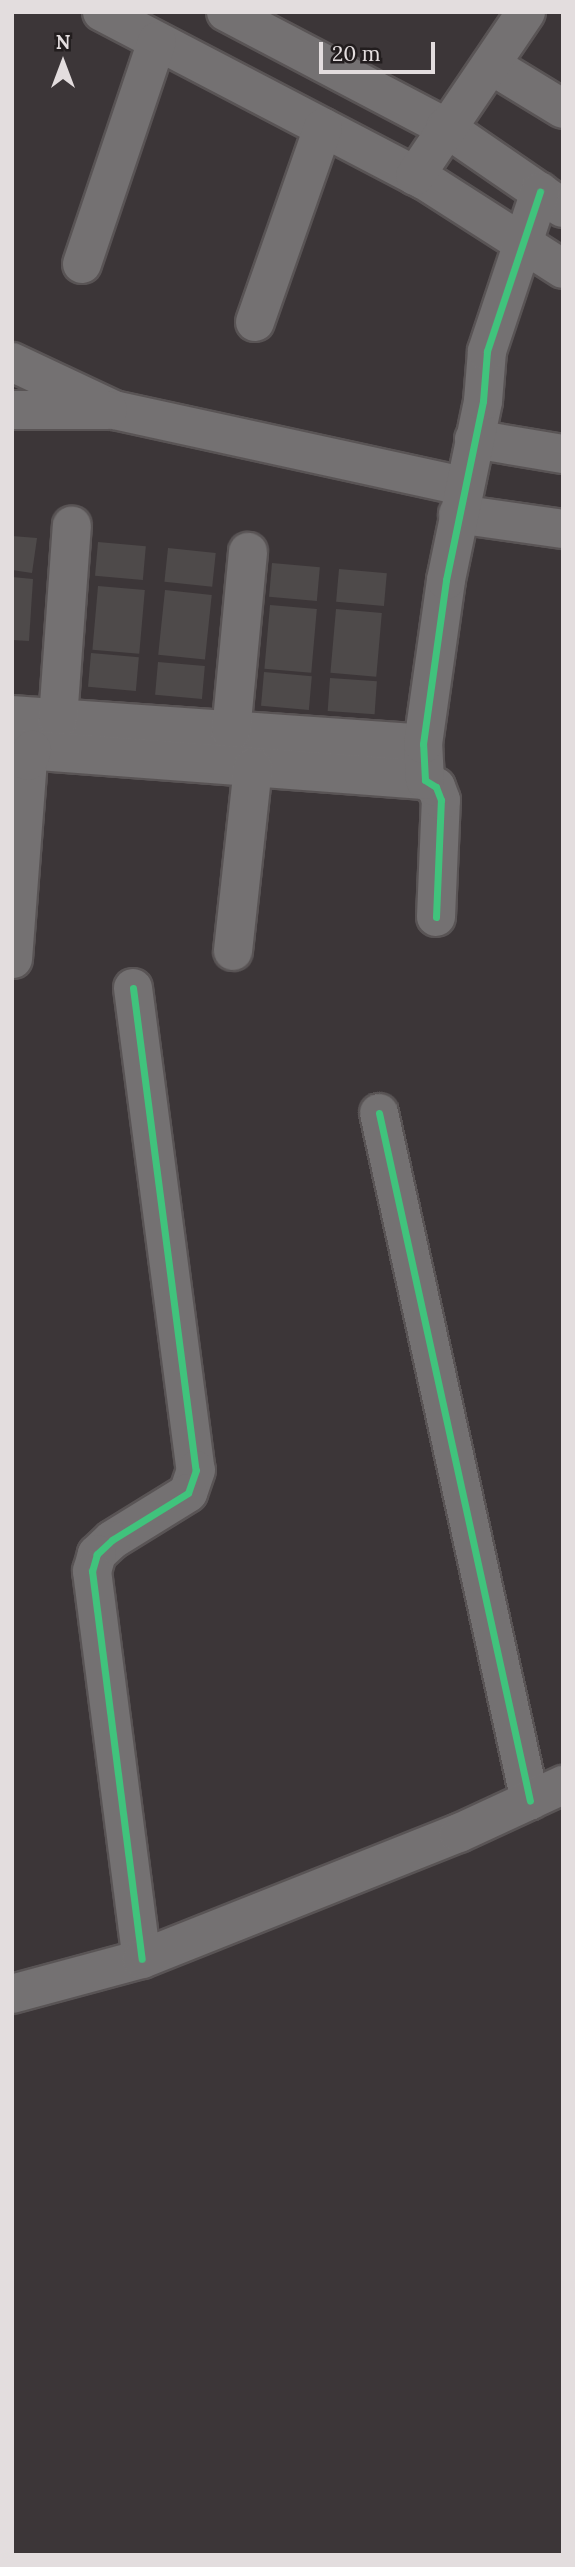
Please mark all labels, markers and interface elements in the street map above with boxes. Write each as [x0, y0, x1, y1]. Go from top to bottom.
north arrow [28, 28, 98, 98]
scale bar [323, 28, 438, 72]
text: N [56, 30, 70, 54]
text: 20 m [332, 40, 381, 67]

